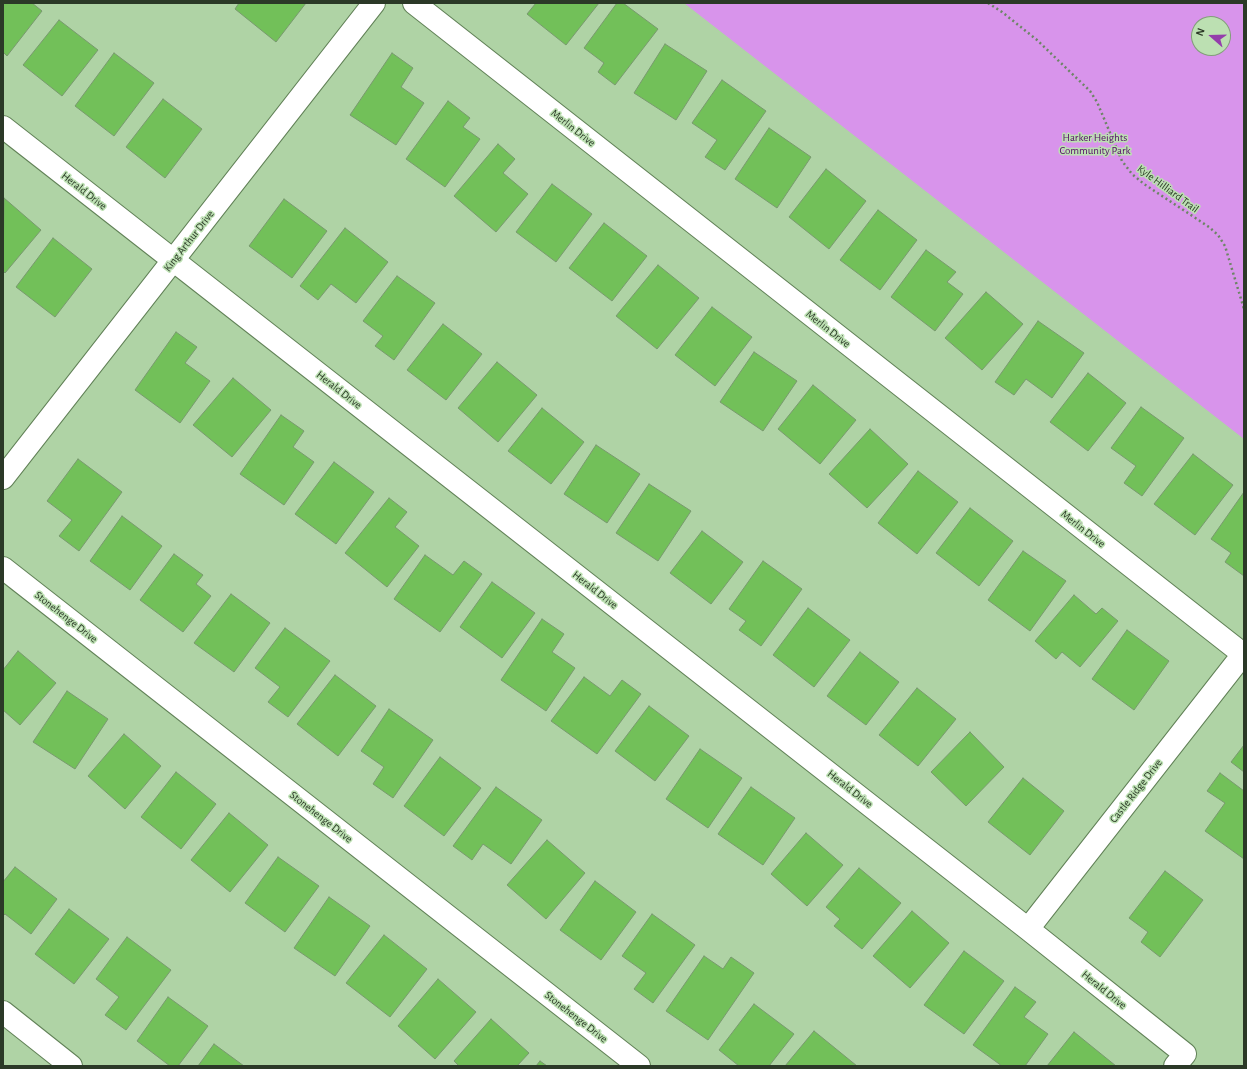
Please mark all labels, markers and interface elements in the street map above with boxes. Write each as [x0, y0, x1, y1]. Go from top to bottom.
north arrow [1191, 16, 1231, 56]
text: N [1194, 27, 1207, 38]
street label: Merlin Drive [548, 107, 598, 149]
park label: Harker Heights Community Park [1059, 131, 1131, 157]
street label: Kyle Hilliard Trail [1135, 162, 1201, 216]
street label: Herald Drive [59, 169, 109, 213]
street label: King Arthur Drive [161, 208, 217, 274]
street label: Merlin Drive [803, 308, 853, 350]
street label: Herald Drive [314, 368, 364, 412]
street label: Merlin Drive [1058, 508, 1108, 550]
street label: Herald Drive [570, 568, 620, 612]
street label: Stonehenge Drive [32, 588, 100, 646]
street label: Castle Ridge Drive [1107, 756, 1165, 826]
street label: Herald Drive [825, 767, 875, 811]
street label: Stonehenge Drive [287, 788, 355, 846]
street label: Herald Drive [1079, 968, 1129, 1012]
street label: Stonehenge Drive [542, 988, 610, 1046]

